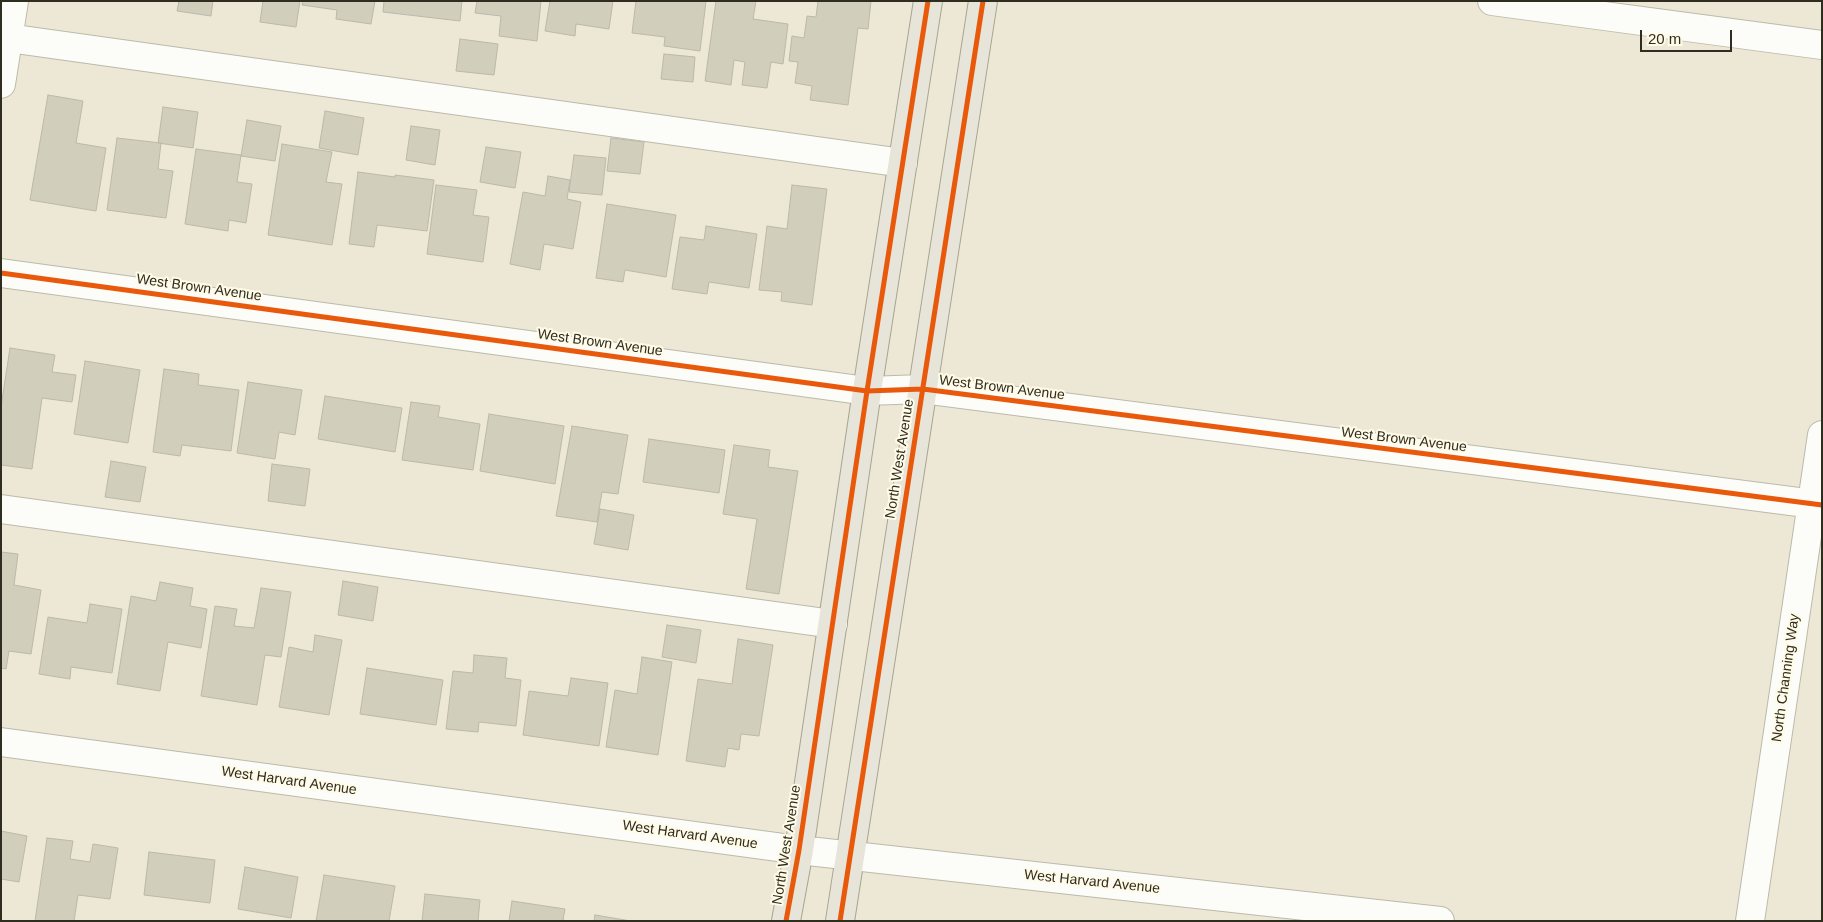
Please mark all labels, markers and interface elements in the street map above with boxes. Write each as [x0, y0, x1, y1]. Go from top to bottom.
scale bar [1643, 20, 1736, 52]
text: 20 m [1648, 30, 1681, 47]
street label: West Brown Avenue [135, 271, 263, 305]
street label: West Brown Avenue [536, 326, 664, 360]
street label: West Brown Avenue [938, 372, 1066, 404]
street label: North West Avenue [882, 398, 918, 520]
street label: West Brown Avenue [1340, 424, 1468, 456]
street label: North Channing Way [1769, 613, 1803, 743]
street label: West Harvard Avenue [220, 763, 358, 799]
street label: North West Avenue [769, 784, 805, 906]
street label: West Harvard Avenue [621, 817, 759, 853]
street label: West Harvard Avenue [1023, 867, 1161, 897]

